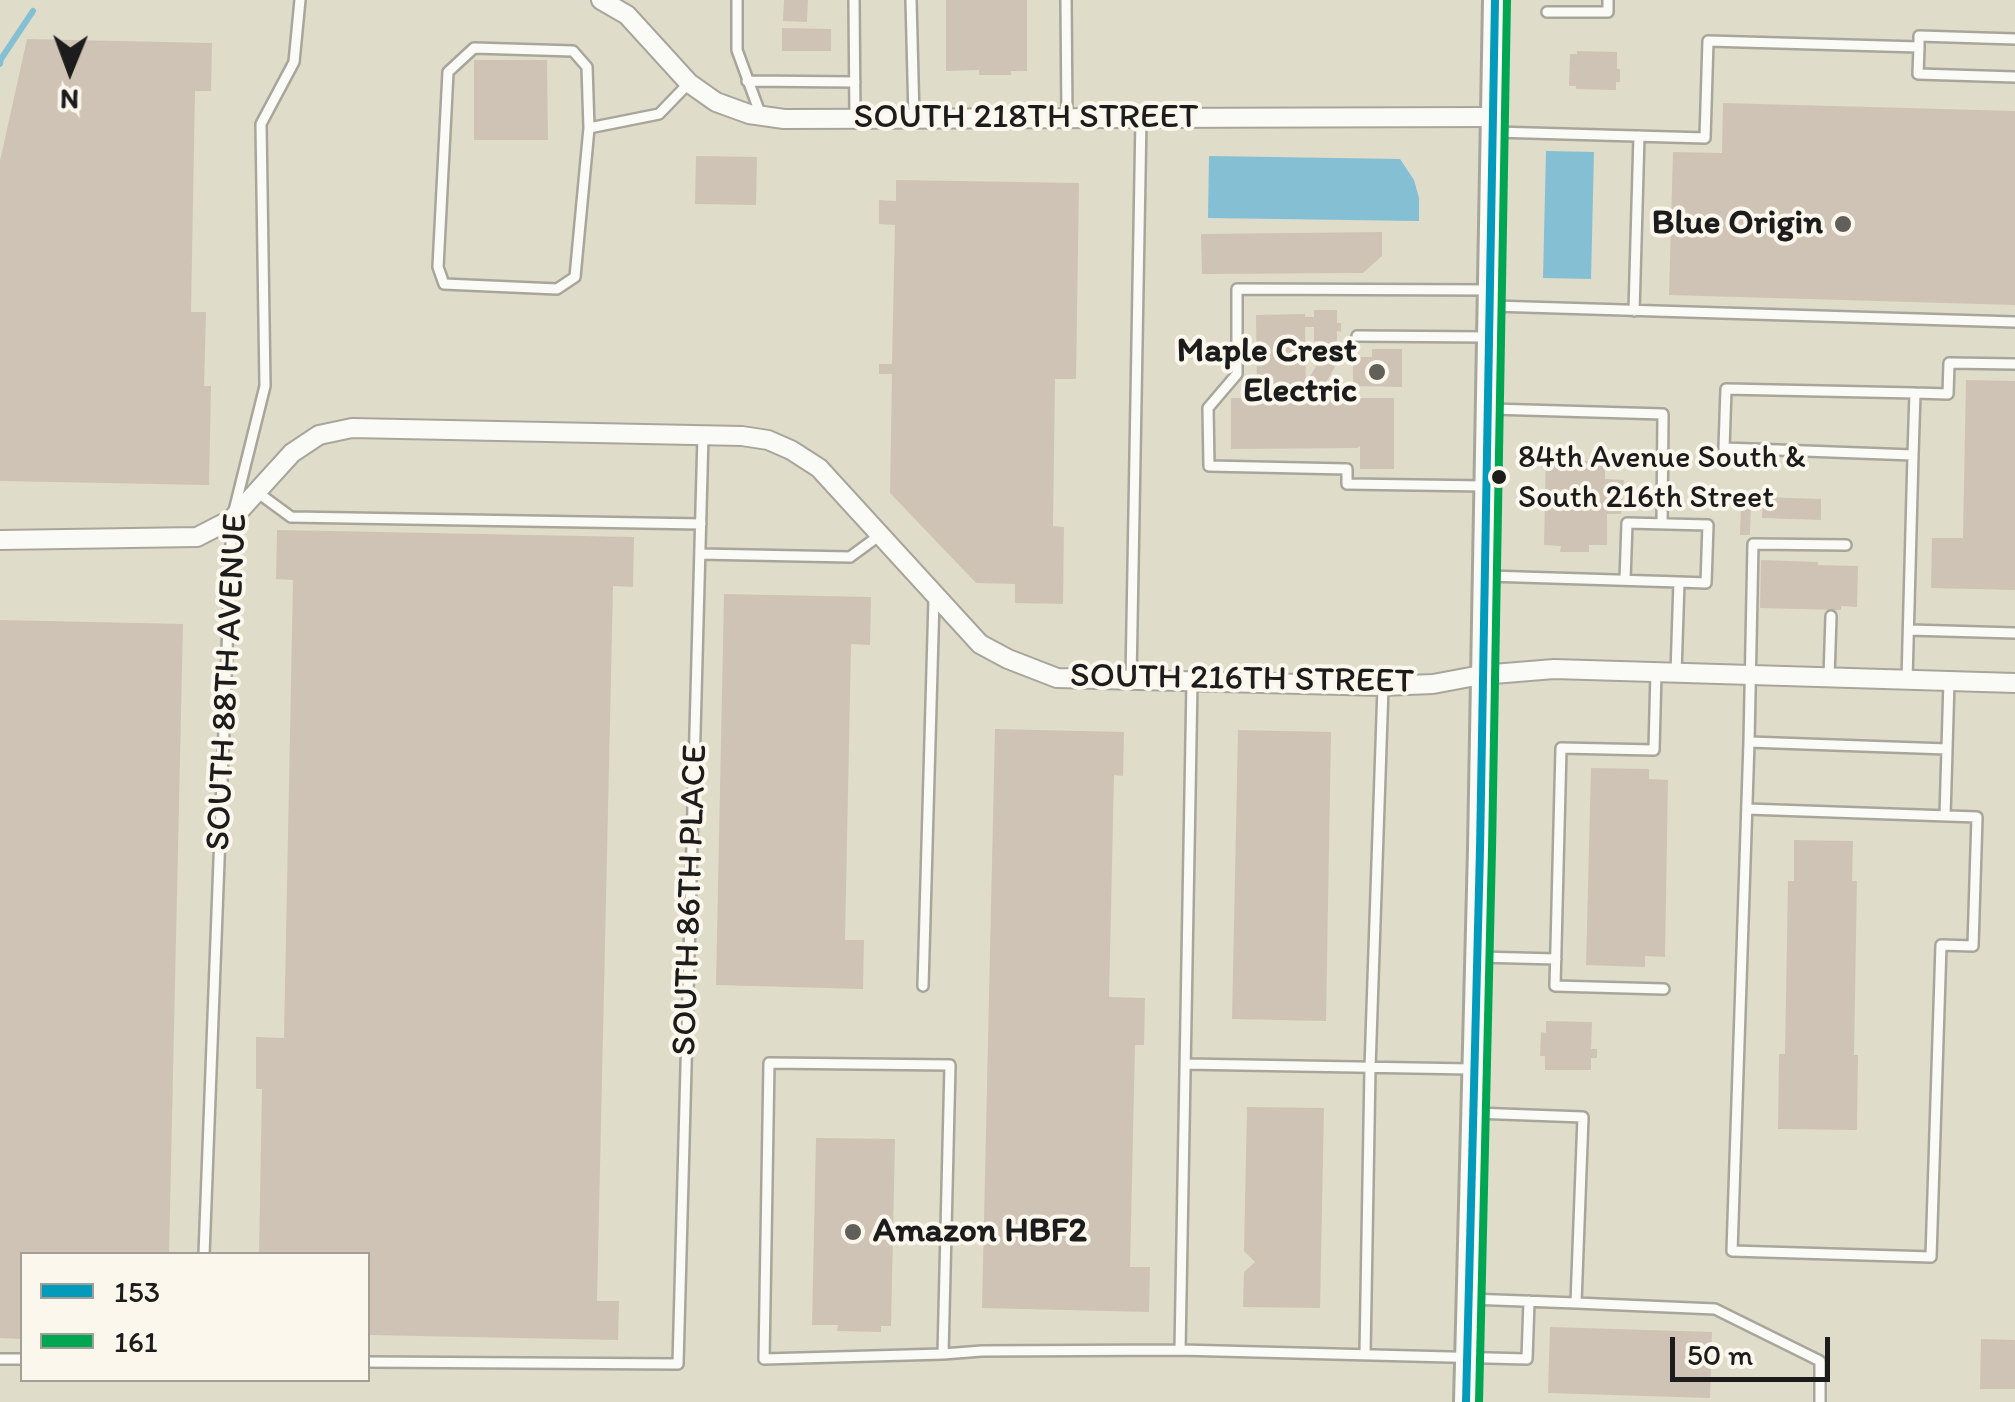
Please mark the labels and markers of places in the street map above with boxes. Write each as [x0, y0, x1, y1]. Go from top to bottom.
place label: Blue Origin [1652, 203, 1823, 245]
marker: Blue Origin [1832, 213, 1854, 235]
place label: Maple Crest Electric [1177, 331, 1357, 413]
marker: Maple Crest Electric [1366, 361, 1388, 383]
place label: 84th Avenue South & South 216th Street [1518, 440, 1806, 515]
marker: 84th Avenue South & South 216th Street [1489, 467, 1509, 487]
place label: Amazon HBF2 [873, 1211, 1087, 1253]
marker: Amazon HBF2 [842, 1221, 864, 1243]

